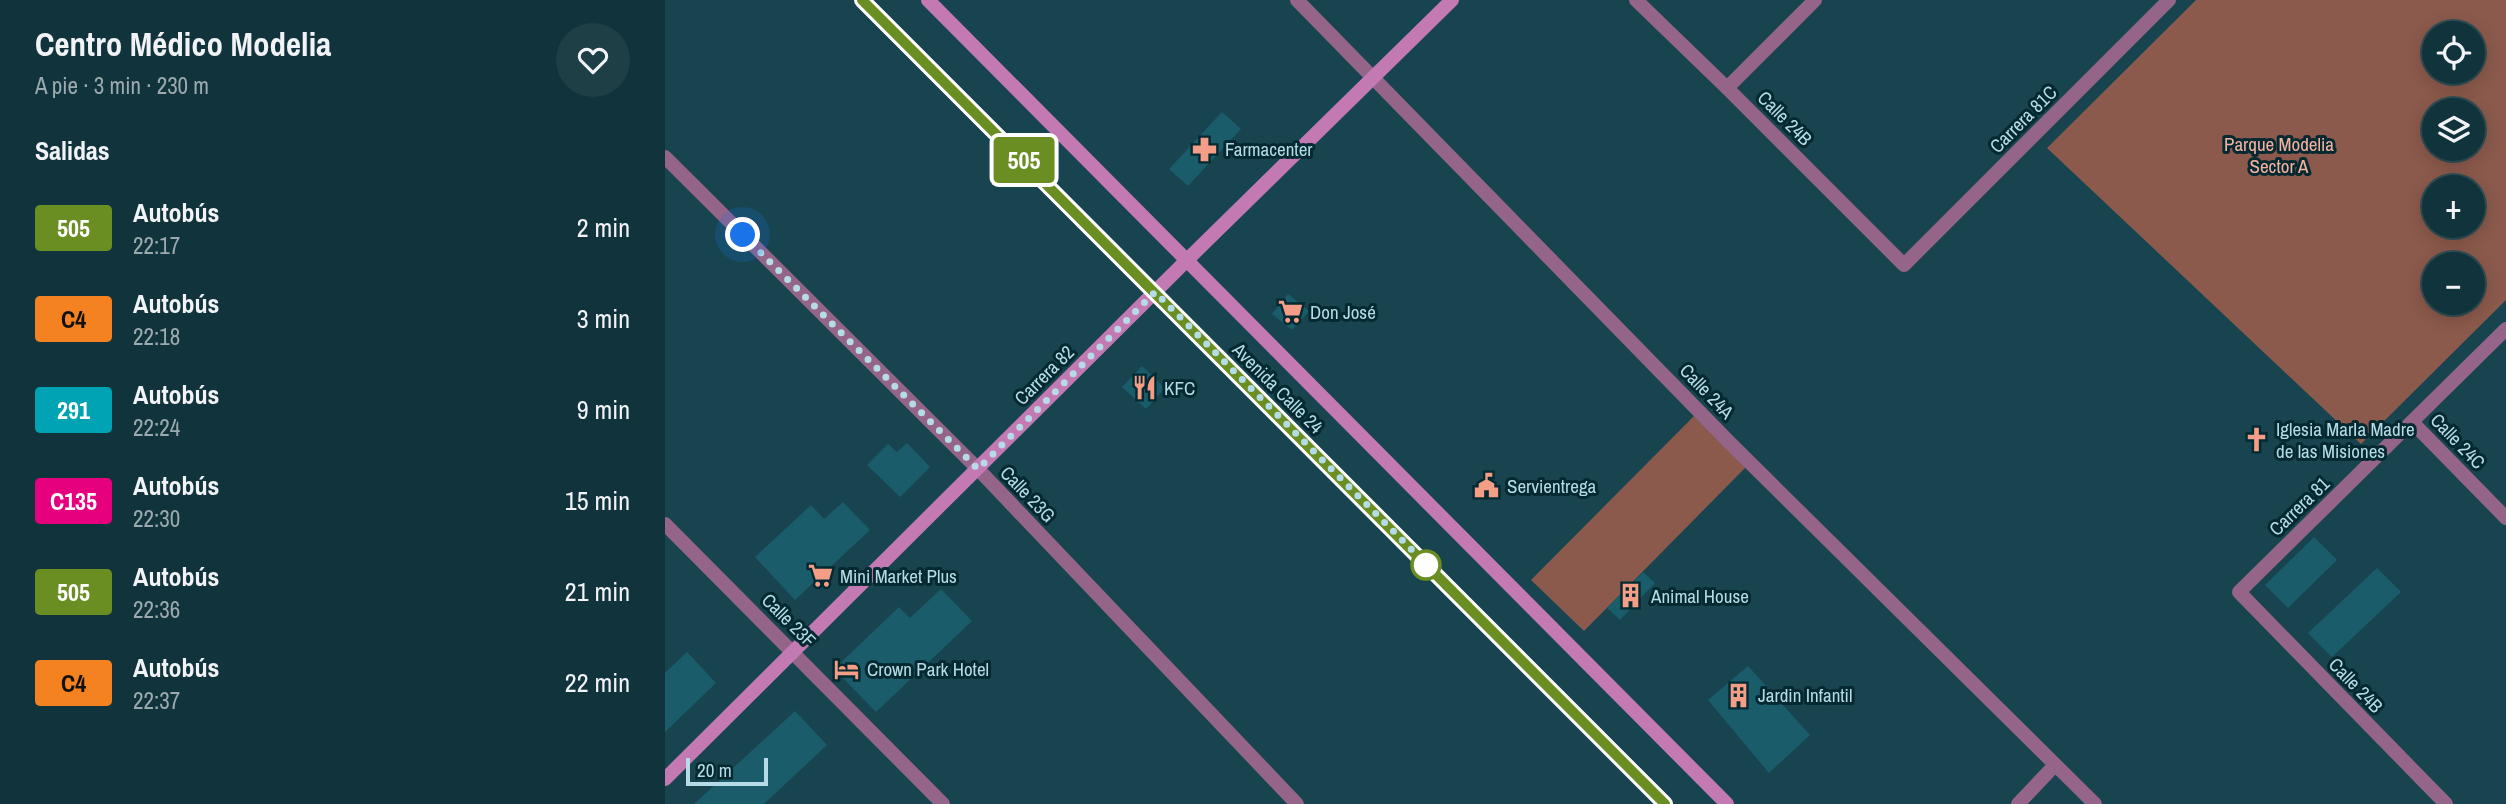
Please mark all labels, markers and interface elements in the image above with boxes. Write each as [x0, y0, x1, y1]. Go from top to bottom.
map controls [2422, 21, 2485, 315]
button: locate [2422, 21, 2485, 84]
text: Centro Médico Modelia [35, 22, 331, 66]
button: heart [556, 23, 630, 97]
text: A pie · 3 min · 230 m [35, 70, 209, 101]
street label: Carrera 81C [1984, 80, 2062, 158]
street label: Calle 24B [1752, 85, 1818, 151]
button: layers [2422, 98, 2485, 161]
park label: Parque Modelia Sector A [2224, 131, 2334, 179]
text: Salidas [35, 133, 110, 168]
pharmacy icon: Farmacenter [1191, 135, 1219, 163]
place label: Farmacenter [1225, 136, 1313, 162]
line badge: 505 [984, 137, 1064, 183]
text: 505 [1008, 144, 1040, 176]
button: + [2422, 175, 2485, 238]
text: Autobús [133, 195, 219, 230]
text: 2 min [577, 210, 630, 245]
text: 505 [57, 212, 90, 244]
your location [725, 217, 760, 252]
text: 22:17 [133, 230, 180, 261]
button: − [2422, 252, 2485, 315]
text: Autobús [133, 286, 219, 321]
supermarket icon: Don José [1276, 298, 1304, 326]
place label: Don José [1310, 299, 1376, 325]
text: 3 min [577, 301, 630, 336]
text: C4 [61, 303, 86, 335]
text: 22:18 [133, 321, 180, 352]
street label: Avenida Calle 24 [1226, 336, 1329, 439]
street label: Carrera 82 [1008, 339, 1080, 411]
street label: Calle 24A [1674, 358, 1740, 425]
restaurant icon: KFC [1130, 374, 1158, 402]
place label: KFC [1164, 375, 1195, 401]
text: Autobús [133, 377, 219, 412]
text: 9 min [577, 392, 630, 427]
text: 291 [57, 394, 90, 426]
street label: Calle 24C [2425, 407, 2491, 475]
text: 22:24 [133, 412, 180, 443]
place label: Iglesia MarIa Madre de las Misiones [2276, 416, 2415, 464]
church icon: Iglesia MarIa Madre de las Misiones [2242, 426, 2270, 454]
street label: Calle 23G [995, 460, 1061, 528]
text: Autobús [133, 468, 219, 503]
street label: Carrera 81 [2263, 471, 2335, 541]
public building icon: Servientrega [1473, 472, 1501, 500]
place label: Servientrega [1507, 473, 1597, 499]
text: 15 min [565, 483, 630, 518]
text: C135 [50, 485, 97, 517]
text: 22:30 [133, 503, 180, 534]
unlabelled marker [1411, 550, 1441, 580]
text: Autobús [133, 559, 219, 594]
supermarket icon: Mini Market Plus [806, 562, 834, 590]
place label: Mini Market Plus [840, 563, 957, 589]
text: 21 min [565, 574, 630, 609]
text: 505 [57, 576, 90, 608]
building icon: Animal House [1617, 582, 1645, 610]
place label: Animal House [1650, 583, 1749, 609]
street label: Calle 23F [756, 587, 822, 653]
text: 22:36 [133, 594, 180, 625]
text: Autobús [133, 650, 219, 685]
street label: Calle 24B [2323, 652, 2389, 718]
hotel icon: Crown Park Hotel [833, 655, 861, 683]
place label: Crown Park Hotel [867, 656, 989, 682]
text: 22 min [565, 665, 630, 700]
text: C4 [61, 667, 86, 699]
building icon: Jardin Infantil [1724, 681, 1752, 709]
place label: Jardin Infantil [1758, 682, 1852, 708]
text: 22:37 [133, 685, 180, 716]
scale bar [686, 755, 768, 787]
text: 20 m [697, 757, 732, 783]

